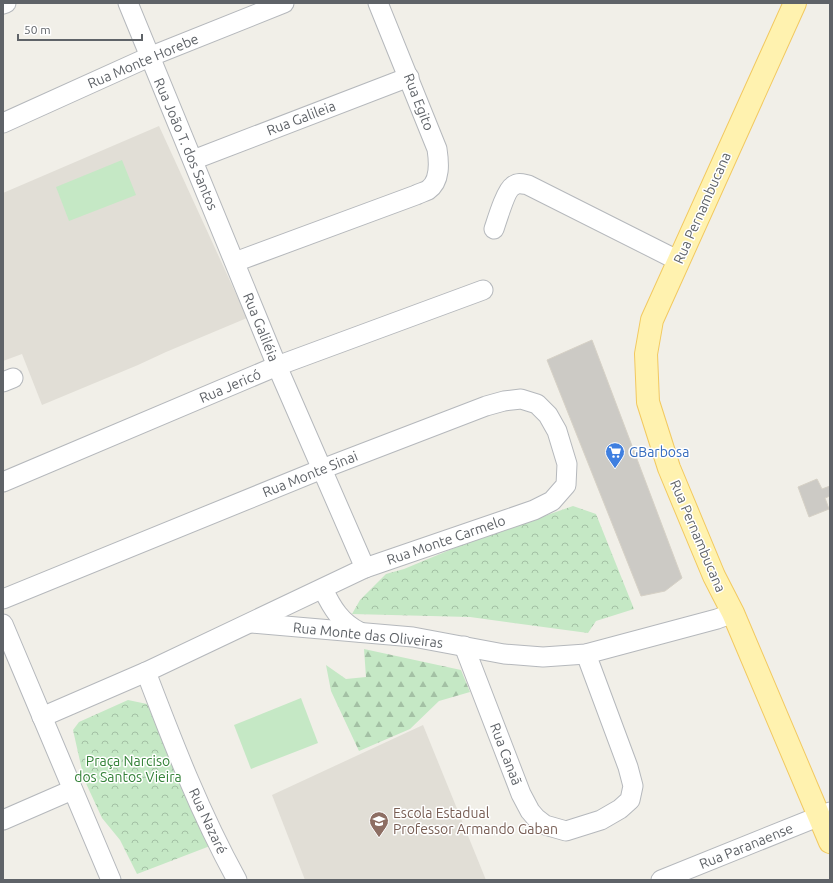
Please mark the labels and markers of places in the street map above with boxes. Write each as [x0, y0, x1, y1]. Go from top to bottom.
supermarket icon: GBarbosa [604, 441, 626, 469]
place label: GBarbosa [629, 444, 689, 460]
place label: Escola Estadual Professor Armando Gaban [393, 805, 558, 837]
school or university icon: Escola Estadual Professor Armando Gaban [368, 810, 390, 838]

